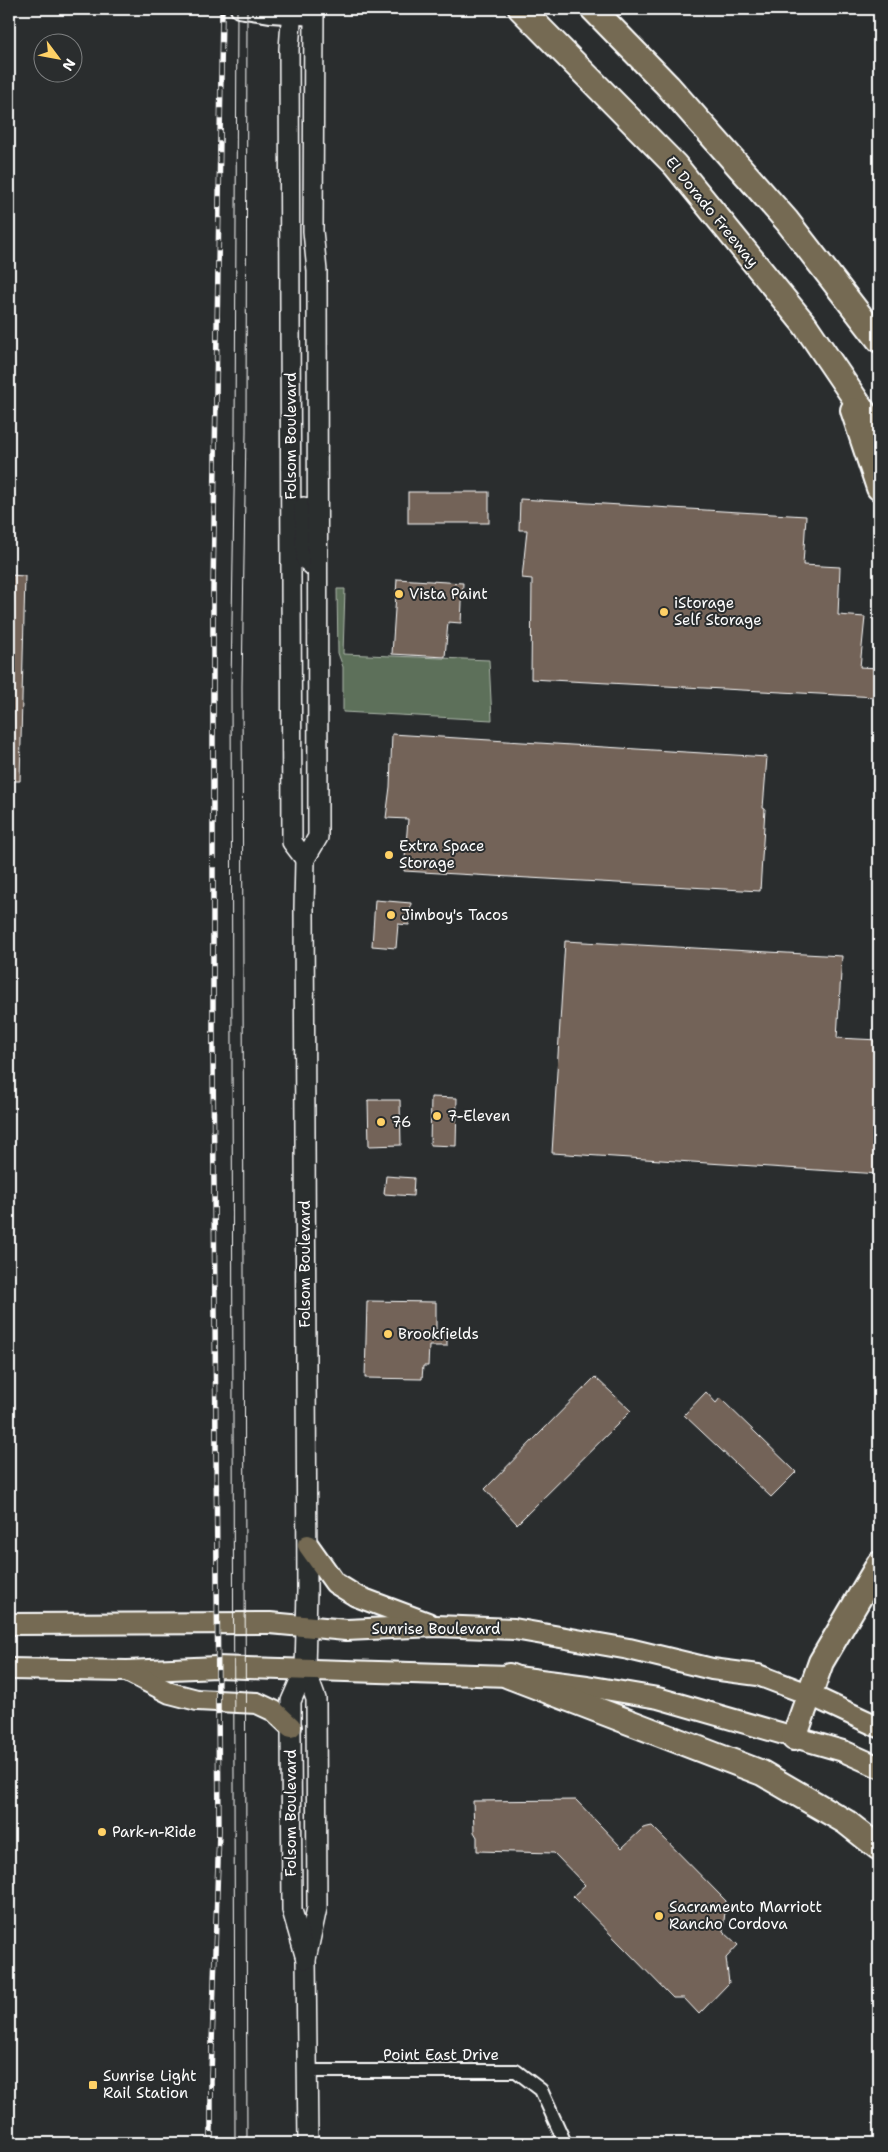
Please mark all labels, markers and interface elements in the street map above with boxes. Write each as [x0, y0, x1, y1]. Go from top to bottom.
north arrow [32, 32, 82, 82]
text: N [58, 55, 80, 74]
street label: El Dorado Freeway [661, 152, 763, 272]
street label: Folsom Boulevard [281, 372, 301, 500]
place label: Vista Paint [409, 584, 488, 604]
marker: Vista Paint [393, 588, 405, 600]
place label: iStorage Self Storage [674, 593, 762, 630]
marker: iStorage Self Storage [658, 606, 670, 618]
place label: Extra Space Storage [399, 836, 485, 873]
marker: Extra Space Storage [383, 849, 395, 861]
place label: Jimboy's Tacos [401, 905, 508, 925]
marker: Jimboy's Tacos [385, 909, 397, 921]
place label: 7-Eleven [447, 1106, 510, 1126]
marker: 7-Eleven [431, 1110, 443, 1122]
place label: 76 [391, 1112, 411, 1132]
marker: 76 [375, 1116, 387, 1128]
street label: Folsom Boulevard [295, 1200, 315, 1328]
place label: Brookfields [398, 1324, 479, 1344]
marker: Brookfields [382, 1328, 394, 1340]
street label: Sunrise Boulevard [372, 1619, 501, 1639]
street label: Folsom Boulevard [281, 1749, 301, 1877]
place label: Park-n-Ride [112, 1822, 196, 1842]
marker: Park-n-Ride [96, 1826, 108, 1838]
place label: Sacramento Marriott Rancho Cordova [669, 1897, 822, 1934]
marker: Sacramento Marriott Rancho Cordova [653, 1910, 665, 1922]
street label: Point East Drive [383, 2045, 499, 2065]
place label: Sunrise Light Rail Station [103, 2066, 197, 2103]
marker: Sunrise Light Rail Station [87, 2079, 99, 2091]

